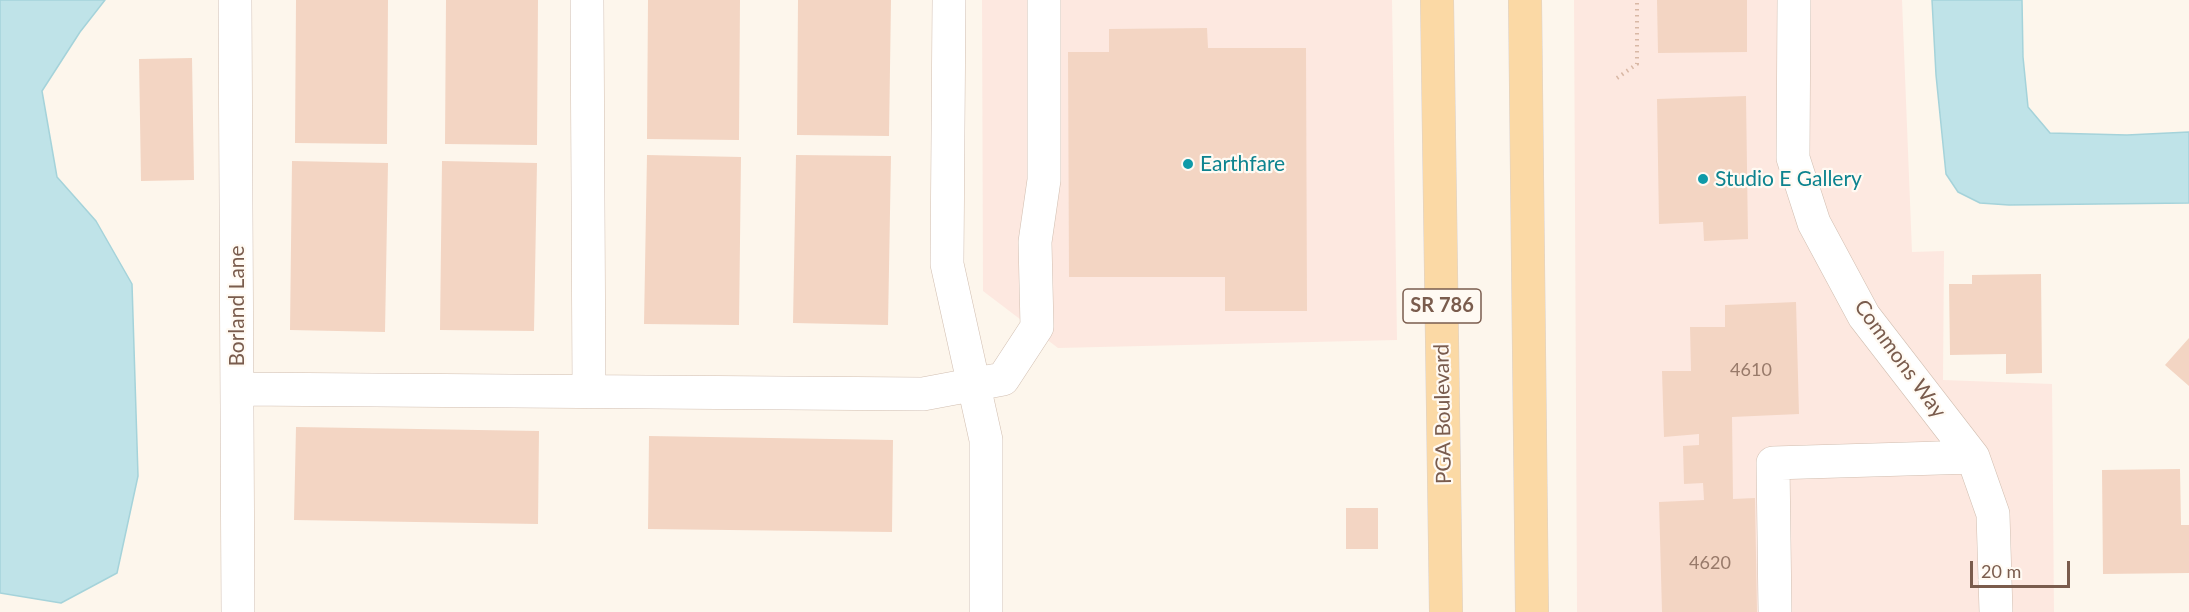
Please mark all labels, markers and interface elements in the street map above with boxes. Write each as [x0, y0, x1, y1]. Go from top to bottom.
place label: Earthfare [1200, 151, 1285, 177]
marker: Earthfare [1181, 157, 1195, 171]
place label: Studio E Gallery [1715, 166, 1862, 192]
marker: Studio E Gallery [1696, 172, 1710, 186]
street label: Borland Lane [224, 245, 250, 367]
road number: SR 786 [1403, 289, 1481, 323]
street label: Commons Way [1849, 295, 1951, 423]
street label: PGA Boulevard [1429, 344, 1457, 484]
house number: 4610 [1730, 359, 1772, 381]
scale bar [1973, 549, 2074, 587]
house number: 4620 [1689, 552, 1731, 574]
text: 20 m [1981, 560, 2021, 582]

